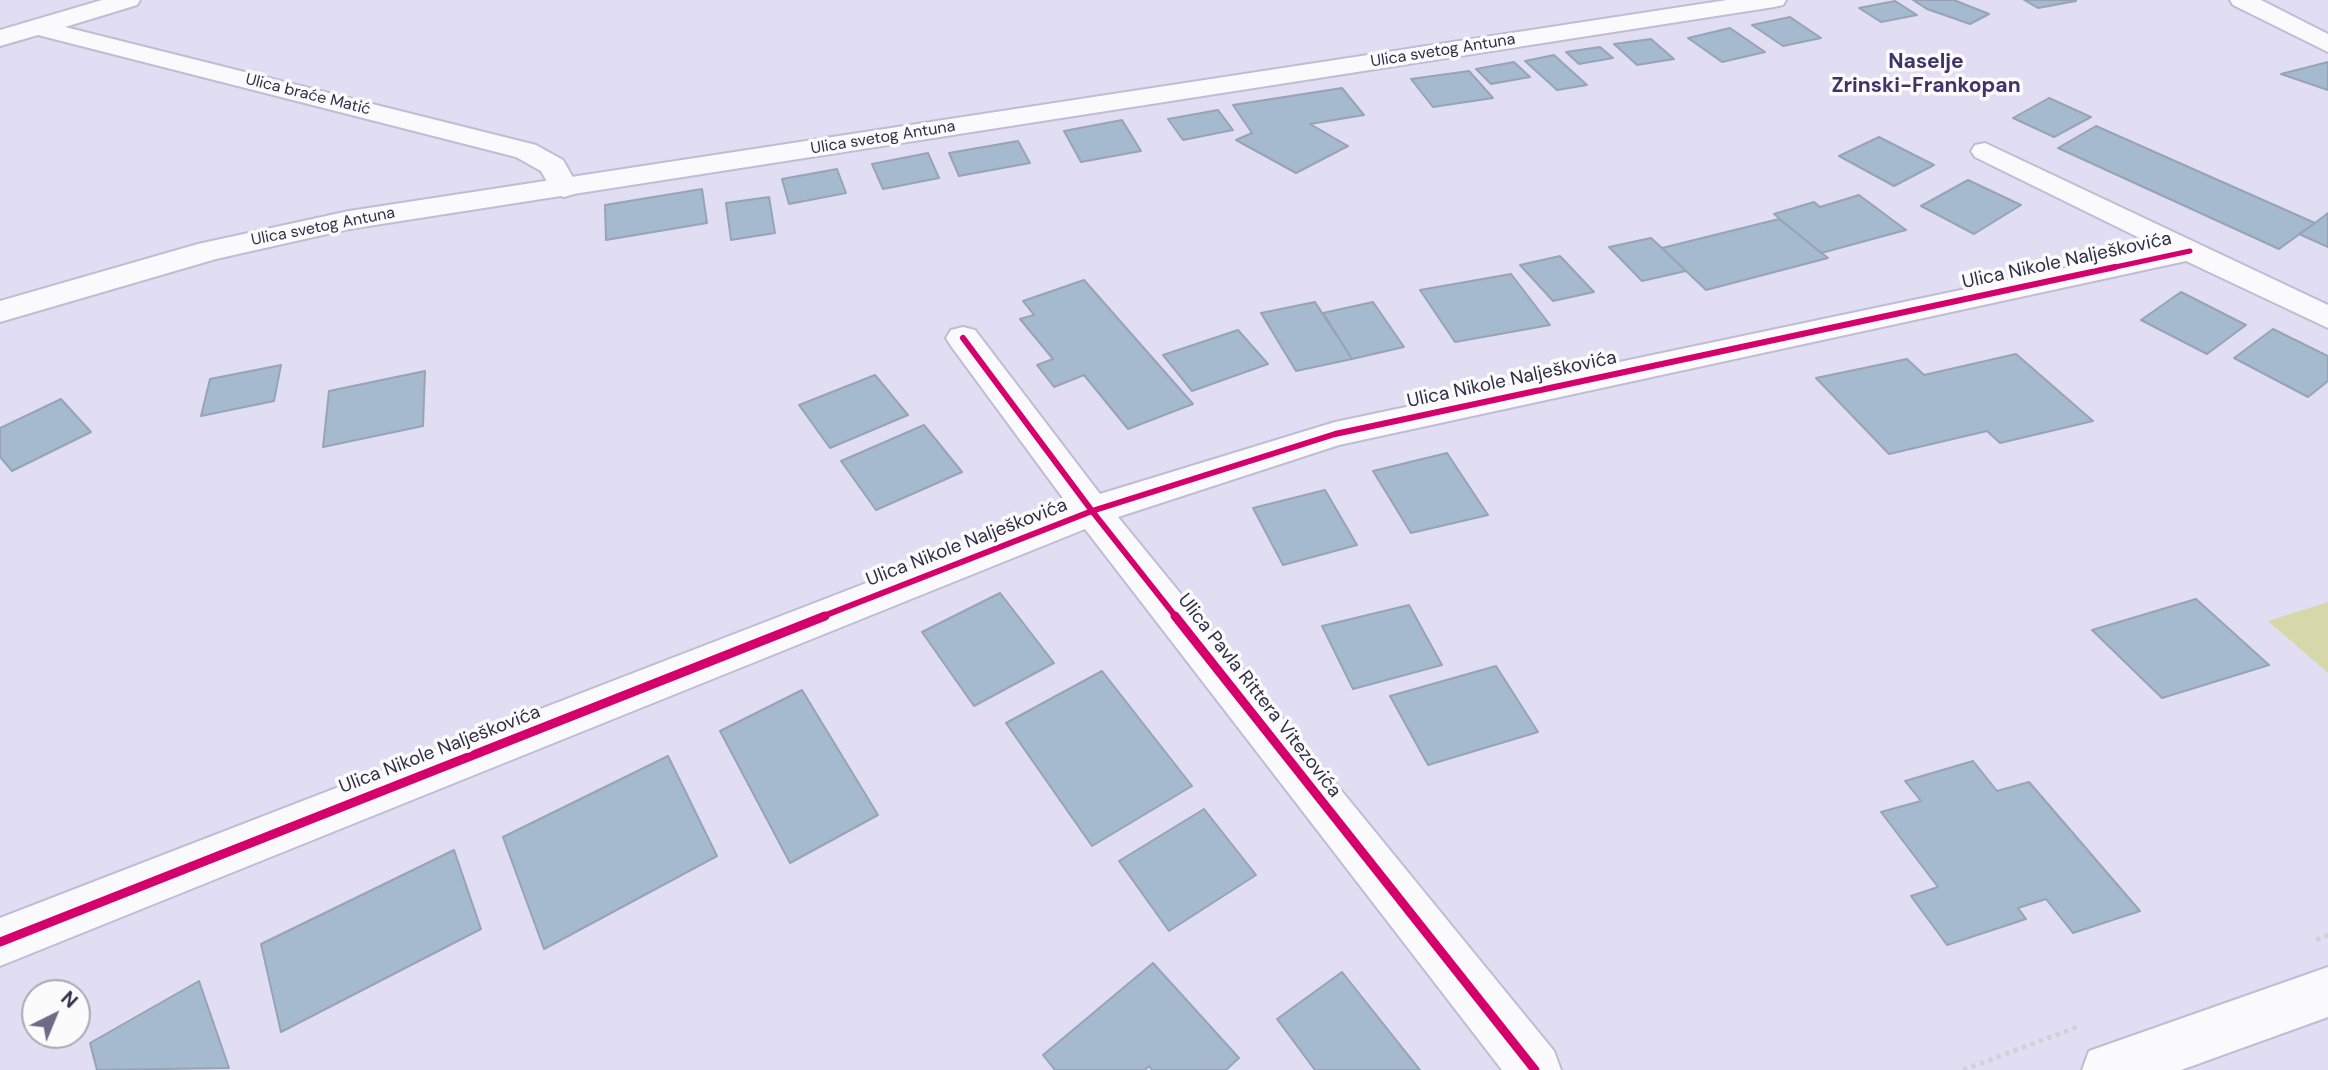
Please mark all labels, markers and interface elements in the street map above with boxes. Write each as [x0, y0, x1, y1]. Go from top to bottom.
street label: Ulica svetog Antuna [1369, 30, 1517, 72]
district label: Naselje Zrinski-Frankopan [1831, 49, 2021, 99]
street label: Ulica braće Matić [243, 70, 373, 120]
street label: Ulica svetog Antuna [809, 117, 957, 159]
street label: Ulica svetog Antuna [250, 204, 396, 250]
street label: Ulica Nikole Nalješkovića [1960, 228, 2174, 294]
street label: Ulica Nikole Nalješkovića [1405, 347, 1619, 413]
street label: Ulica Nikole Nalješkovića [863, 494, 1071, 592]
street label: Ulica Pavla Rittera Vitezovića [1172, 590, 1346, 802]
street label: Ulica Nikole Nalješkovića [336, 701, 544, 799]
north arrow [21, 979, 91, 1049]
text: N [56, 986, 83, 1014]

